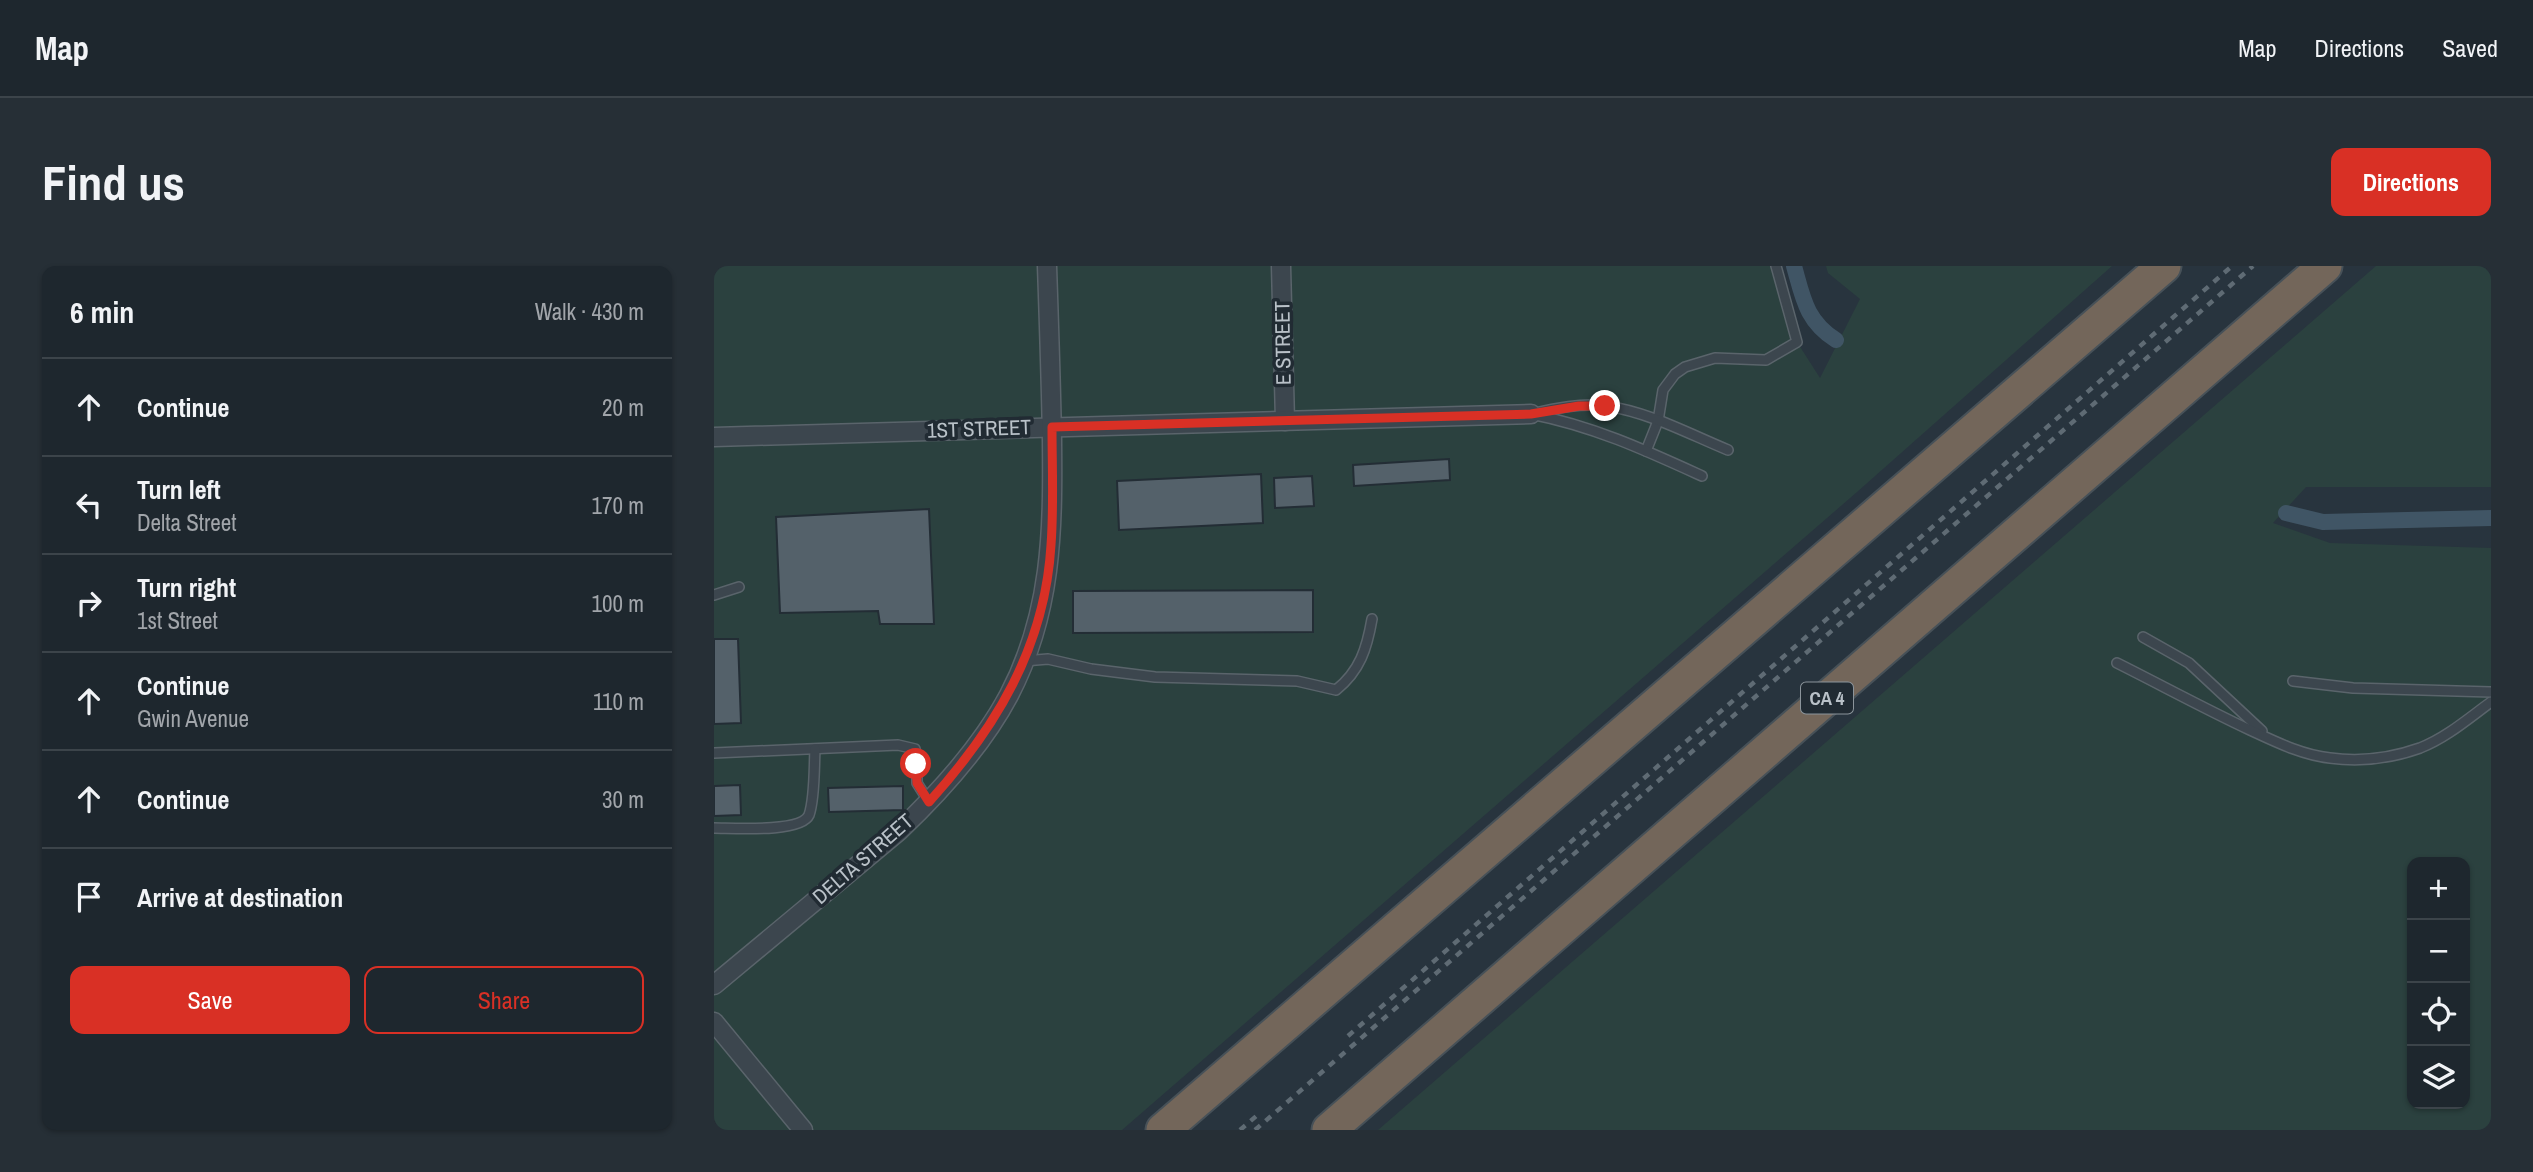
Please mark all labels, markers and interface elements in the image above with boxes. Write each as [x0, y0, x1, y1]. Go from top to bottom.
text: Map [35, 26, 89, 70]
text: Map [2238, 32, 2276, 64]
text: Directions [2314, 32, 2404, 64]
text: Saved [2442, 32, 2498, 64]
button: Directions [2331, 148, 2491, 216]
text: Find us [42, 149, 185, 215]
text: 6 min [70, 292, 134, 332]
text: Walk · 430 m [535, 296, 644, 327]
street label: E STREET [1267, 300, 1298, 385]
icon: ahead [70, 388, 108, 426]
text: Continue [137, 390, 229, 425]
route end [1589, 390, 1620, 421]
text: 20 m [602, 392, 644, 423]
street label: 1ST STREET [927, 412, 1032, 445]
text: Turn left [137, 472, 221, 507]
icon: left [70, 486, 108, 524]
text: 170 m [592, 490, 644, 521]
text: Delta Street [137, 507, 237, 538]
text: Turn right [137, 570, 236, 605]
icon: right [70, 584, 108, 622]
text: 100 m [592, 588, 644, 619]
text: 1st Street [137, 605, 218, 636]
text: Continue [137, 668, 229, 703]
icon: ahead [70, 682, 108, 720]
road number: CA 4 [1801, 682, 1853, 714]
text: 110 m [593, 686, 644, 717]
text: Gwin Avenue [137, 703, 249, 734]
route start [900, 748, 931, 779]
icon: ahead [70, 780, 108, 818]
text: Continue [137, 782, 229, 817]
text: 30 m [602, 784, 644, 815]
street label: DELTA STREET [806, 806, 920, 910]
map controls [2407, 857, 2470, 1109]
button: + [2407, 857, 2470, 920]
icon: arrive [70, 878, 108, 916]
text: Arrive at destination [137, 880, 343, 915]
button: − [2407, 920, 2470, 983]
button: Save [70, 966, 350, 1034]
button: Share [364, 966, 644, 1034]
button: locate [2407, 983, 2470, 1046]
button: layers [2407, 1046, 2470, 1109]

